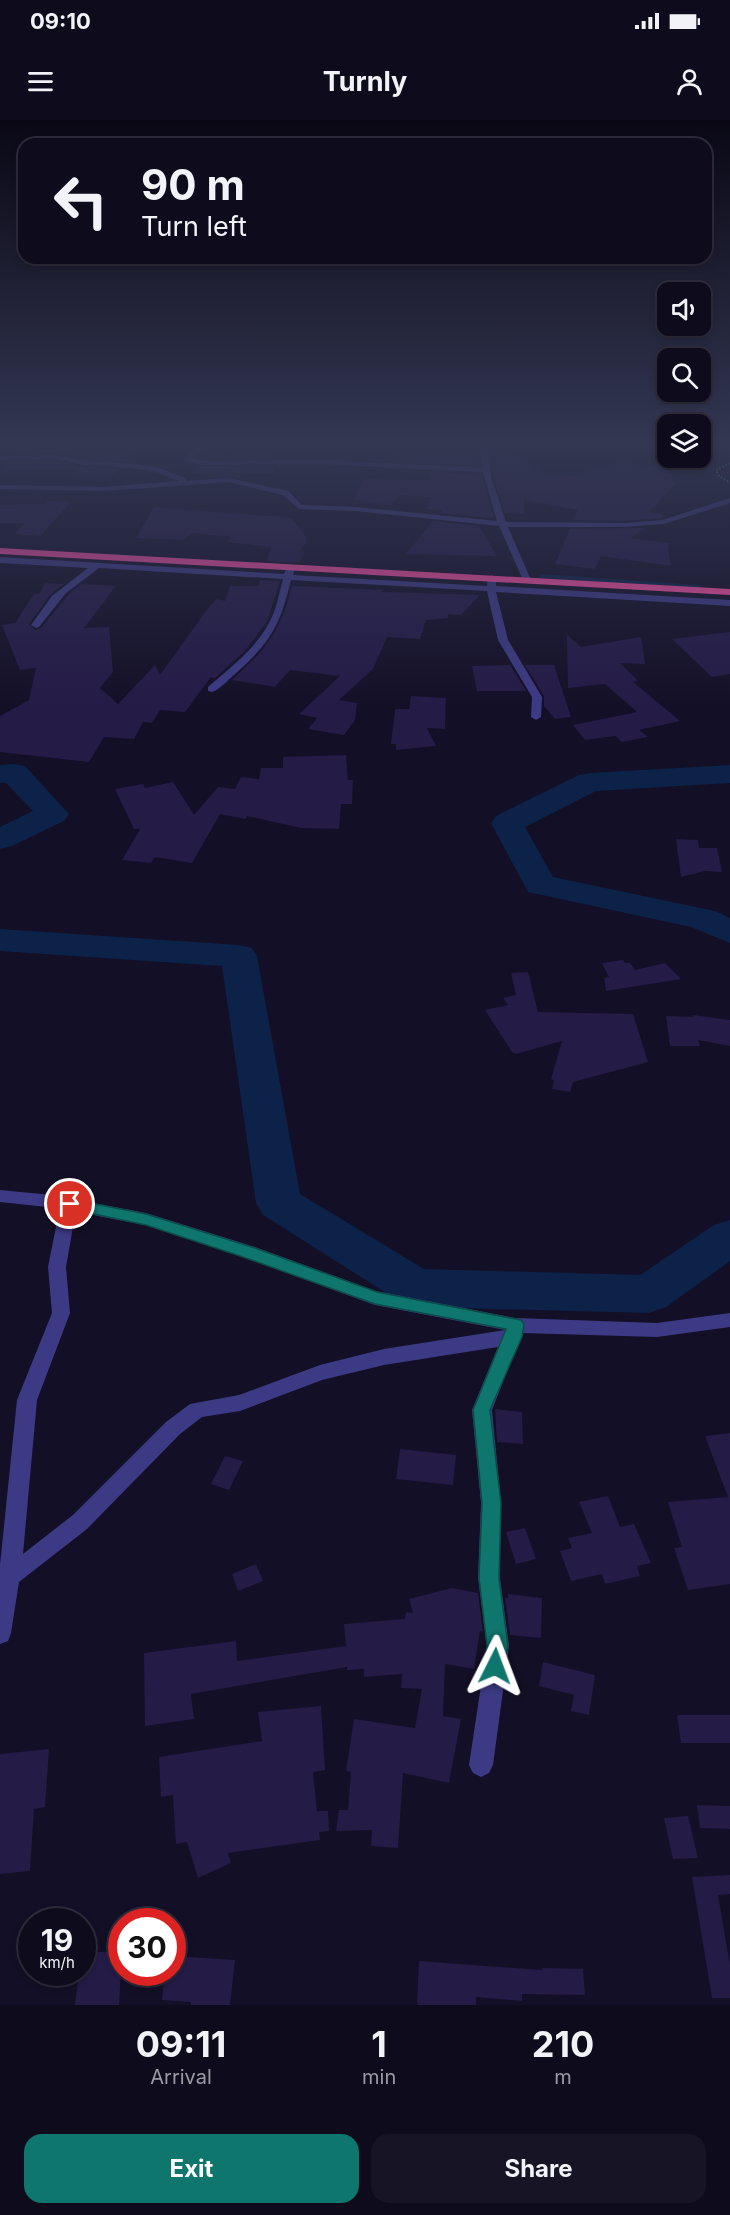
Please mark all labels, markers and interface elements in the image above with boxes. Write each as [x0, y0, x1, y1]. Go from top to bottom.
text: 09:10 [30, 8, 91, 34]
icon: menu [24, 65, 57, 98]
text: Turnly [323, 65, 407, 98]
icon: person [673, 65, 706, 98]
text: 90 m [141, 159, 245, 210]
icon: left [42, 162, 120, 240]
text: Turn left [141, 210, 247, 243]
map controls [657, 282, 711, 468]
button: sound [657, 282, 711, 336]
button: search [657, 348, 711, 402]
button: layers [657, 414, 711, 468]
pin [44, 1178, 95, 1229]
icon: arrive [53, 1187, 86, 1220]
position arrow [463, 1634, 527, 1698]
speed limit sign: 30 [108, 1908, 186, 1986]
text: 19 [41, 1922, 73, 1958]
text: km/h [39, 1953, 75, 1972]
text: 09:11 [136, 2022, 226, 2066]
text: 1 [371, 2022, 387, 2066]
text: 210 [532, 2022, 594, 2066]
text: Arrival [150, 2065, 212, 2089]
text: min [362, 2065, 396, 2089]
text: m [554, 2065, 572, 2089]
button: Exit [24, 2134, 359, 2203]
button: Share [371, 2134, 706, 2203]

